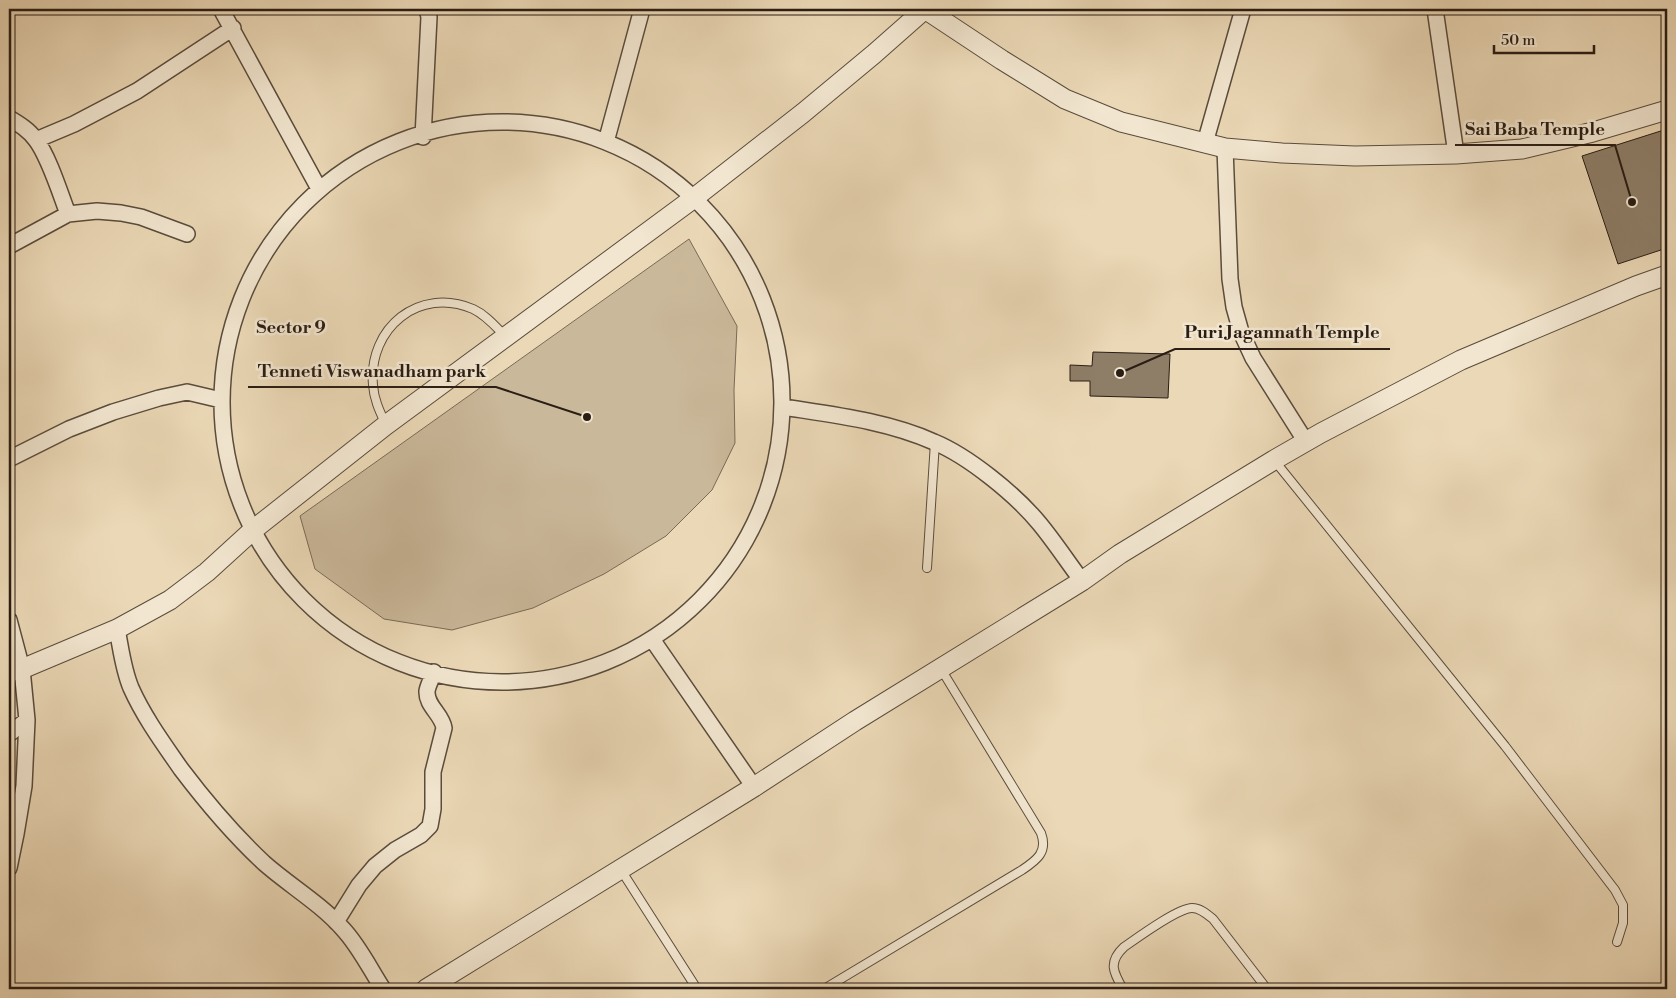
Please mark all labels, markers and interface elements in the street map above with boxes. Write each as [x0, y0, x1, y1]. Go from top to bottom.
scale bar [1494, 22, 1594, 54]
text: 50 m [1501, 31, 1535, 50]
callout: Sai Baba Temple [1455, 112, 1615, 145]
text: Sai Baba Temple [1465, 118, 1605, 141]
district label: Sector 9 [256, 316, 326, 339]
callout: Puri Jagannath Temple [1175, 316, 1390, 349]
text: Puri Jagannath Temple [1184, 321, 1380, 344]
callout: Tenneti Viswanadham park [248, 354, 496, 387]
text: Tenneti Viswanadham park [258, 360, 487, 383]

